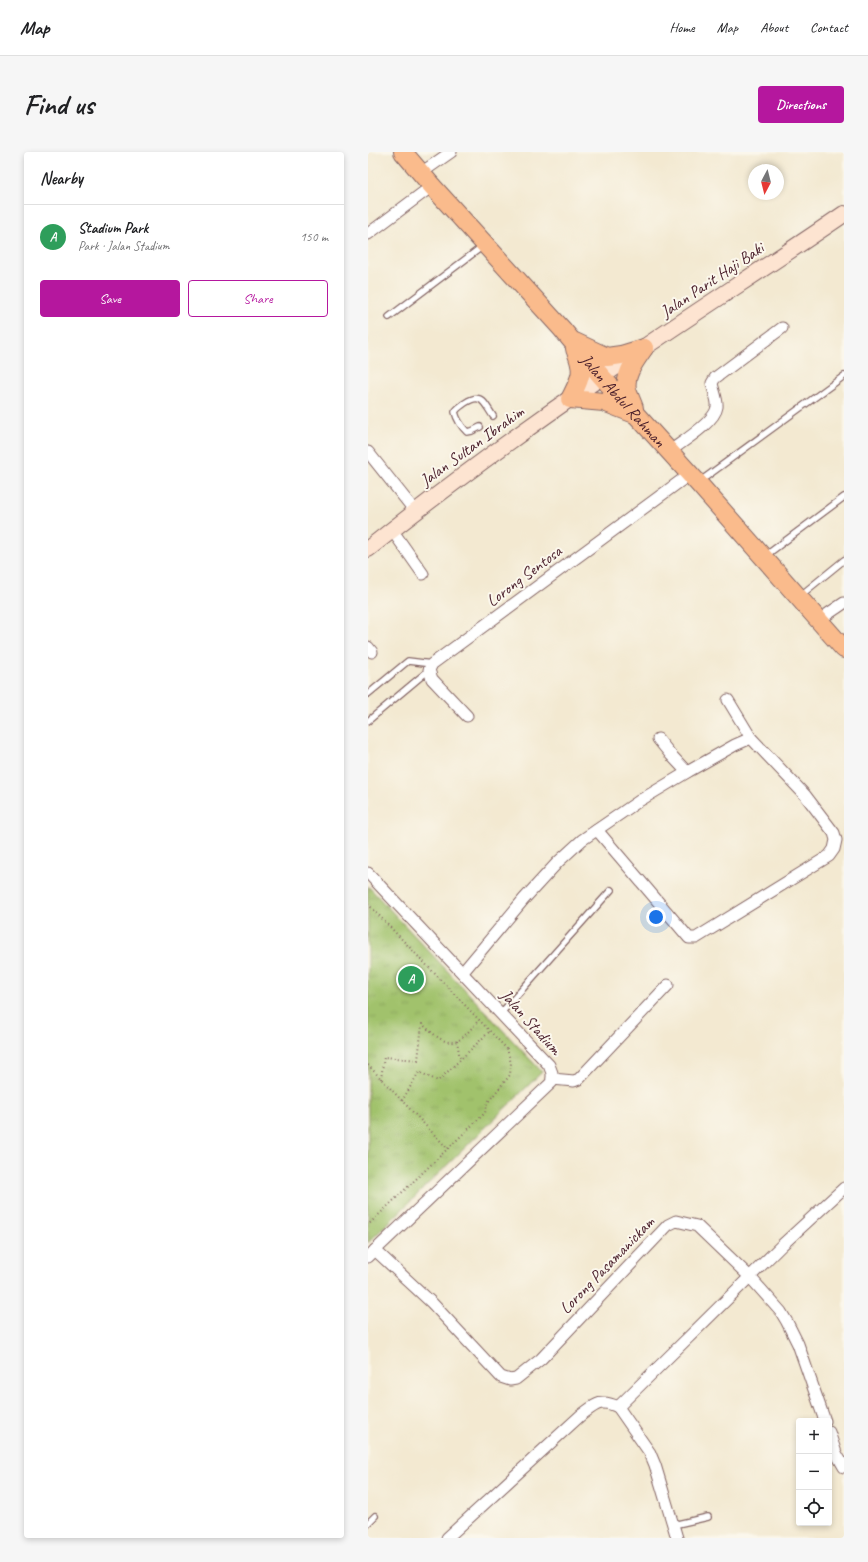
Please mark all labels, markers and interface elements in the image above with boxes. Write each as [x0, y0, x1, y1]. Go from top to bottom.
text: Map [20, 16, 50, 40]
text: Home [669, 19, 695, 36]
text: Map [717, 19, 738, 36]
text: About [760, 19, 788, 36]
text: Contact [810, 19, 848, 36]
button: Directions [758, 86, 844, 123]
text: Find us [24, 87, 94, 122]
north arrow [748, 164, 784, 200]
text: Nearby [40, 168, 83, 189]
text: Stadium Park [78, 219, 148, 238]
text: A [50, 229, 56, 245]
text: 150 m [300, 229, 328, 245]
street label: Jalan Parit Haji Baki [656, 237, 769, 323]
text: Park · Jalan Stadium [78, 238, 170, 254]
button: Save [40, 280, 180, 317]
button: Share [188, 280, 328, 317]
street label: Jalan Abdul Rahman [576, 348, 671, 451]
street label: Jalan Sultan Ibrahim [415, 401, 529, 491]
street label: Lorong Sentosa [482, 540, 567, 611]
your location [646, 907, 666, 927]
pin: A [398, 964, 424, 994]
street label: Jalan Stadium [495, 984, 567, 1060]
street label: Lorong Pasamanickam [555, 1211, 659, 1318]
map controls [796, 1418, 832, 1526]
button: + [796, 1418, 832, 1454]
button: − [796, 1454, 832, 1490]
button: locate [796, 1490, 832, 1526]

